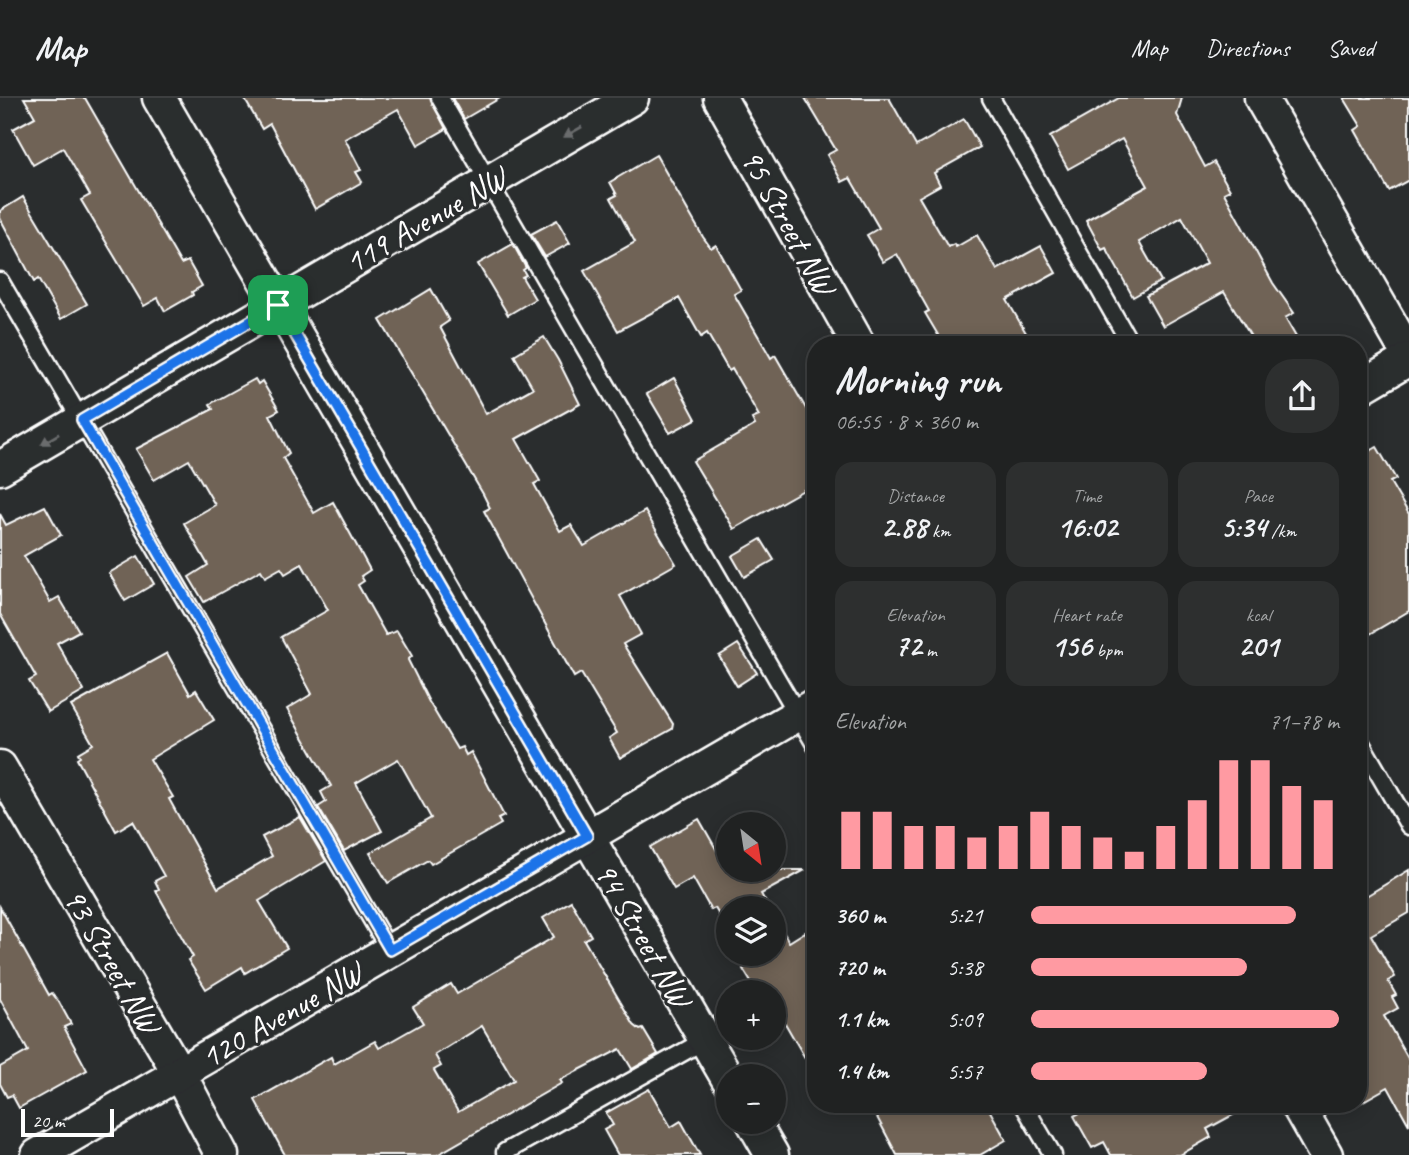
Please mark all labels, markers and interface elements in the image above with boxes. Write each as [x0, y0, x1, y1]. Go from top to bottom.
text: Map [35, 27, 86, 69]
text: Map [1131, 33, 1168, 63]
text: Directions [1206, 33, 1289, 63]
text: Saved [1327, 33, 1374, 63]
one-way arrow [564, 126, 583, 139]
street label: 95 Street NW [731, 141, 847, 305]
street label: 119 Avenue NW [337, 155, 517, 283]
pin [248, 275, 308, 335]
icon: arrive [259, 286, 297, 324]
text: Morning run [835, 357, 1001, 404]
button: share [1265, 359, 1339, 433]
text: 06:55 · 8 × 360 m [835, 407, 978, 436]
one-way arrow [41, 433, 60, 445]
text: Distance [887, 484, 944, 508]
text: Time [1072, 484, 1102, 508]
text: Pace [1244, 484, 1273, 508]
text: 2.88 [881, 508, 927, 546]
text: 16:02 [1057, 508, 1117, 546]
text: 5:34 [1221, 508, 1267, 546]
text: km [927, 519, 950, 543]
text: /km [1267, 519, 1296, 543]
text: Elevation [886, 603, 945, 627]
text: Heart rate [1052, 603, 1122, 627]
text: kcal [1246, 603, 1271, 627]
text: 72 [895, 627, 921, 665]
text: 156 [1051, 627, 1092, 665]
text: 201 [1238, 627, 1279, 665]
text: m [921, 638, 937, 662]
text: bpm [1092, 638, 1123, 662]
text: Elevation [835, 707, 906, 736]
text: 71–78 m [1269, 707, 1339, 736]
north arrow [716, 812, 786, 882]
map controls [716, 812, 786, 1134]
street label: 94 Street NW [585, 854, 703, 1018]
street label: 93 Street NW [54, 880, 172, 1044]
button: layers [716, 896, 786, 966]
text: 360 m [835, 901, 885, 930]
text: 5:21 [947, 901, 983, 930]
street label: 120 Avenue NW [193, 950, 373, 1078]
text: 720 m [835, 953, 885, 982]
text: 5:38 [947, 953, 983, 982]
button: + [716, 980, 786, 1050]
text: 1.1 km [835, 1005, 889, 1034]
text: 5:09 [947, 1005, 983, 1034]
text: 1.4 km [835, 1057, 889, 1086]
text: 5:57 [947, 1057, 983, 1086]
button: − [716, 1064, 786, 1134]
scale bar [21, 1106, 114, 1138]
text: 20 m [32, 1109, 64, 1133]

